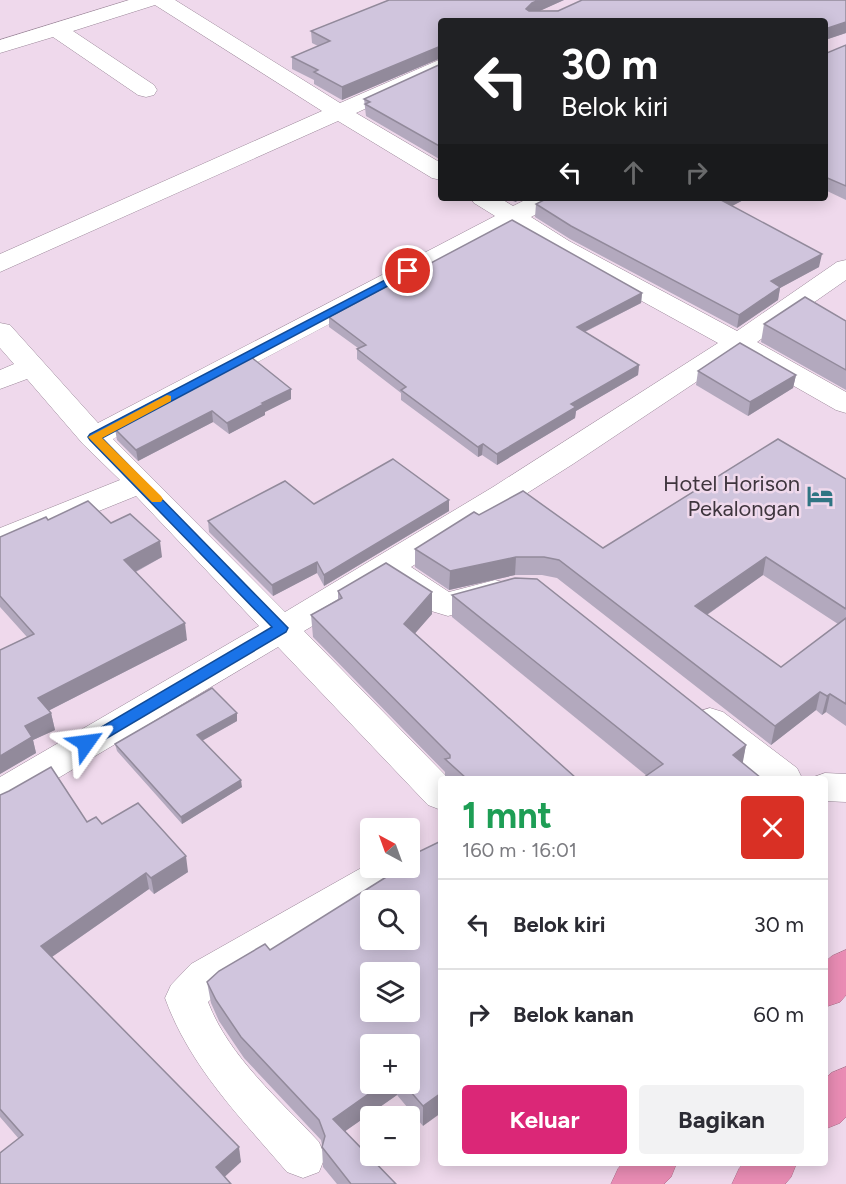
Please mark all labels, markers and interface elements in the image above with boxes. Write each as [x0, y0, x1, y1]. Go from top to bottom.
text: 30 m [561, 39, 658, 90]
icon: left [462, 42, 540, 120]
text: Belok kiri [561, 90, 668, 123]
icon: left [554, 156, 587, 189]
icon: ahead [617, 156, 650, 189]
icon: right [680, 156, 713, 189]
pin [382, 245, 433, 296]
icon: arrive [391, 254, 424, 287]
place label: Hotel Horison Pekalongan [663, 470, 800, 522]
hotel icon: Hotel Horison Pekalongan [805, 481, 835, 511]
position arrow [54, 711, 118, 775]
text: 1 mnt [462, 794, 552, 837]
button: close [741, 796, 804, 859]
north arrow [360, 818, 420, 878]
map controls [360, 818, 420, 1166]
text: 160 m · 16:01 [462, 838, 577, 862]
button: search [360, 890, 420, 950]
icon: left [462, 908, 495, 941]
text: Belok kiri [513, 911, 606, 938]
text: 30 m [754, 911, 804, 938]
button: layers [360, 962, 420, 1022]
icon: right [462, 998, 495, 1031]
text: Belok kanan [513, 1001, 634, 1028]
text: 60 m [753, 1001, 804, 1028]
button: + [360, 1034, 420, 1094]
button: Keluar [462, 1085, 627, 1154]
button: Bagikan [639, 1085, 804, 1154]
button: − [360, 1106, 420, 1166]

